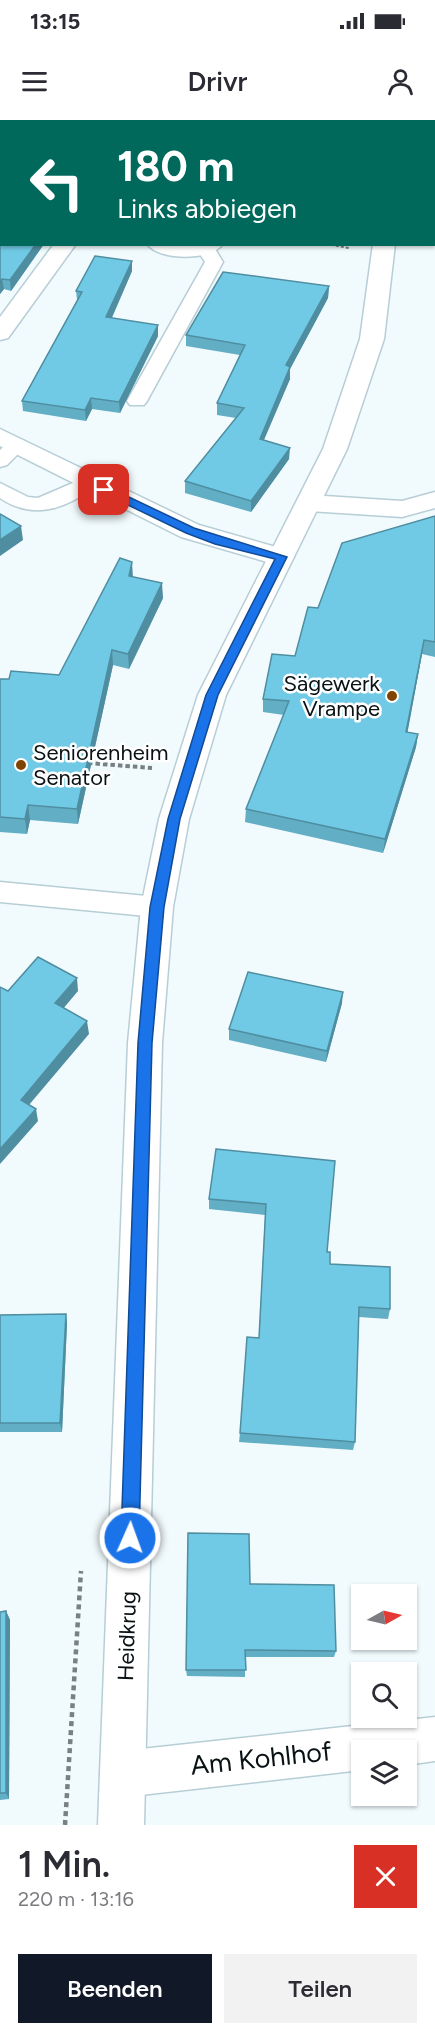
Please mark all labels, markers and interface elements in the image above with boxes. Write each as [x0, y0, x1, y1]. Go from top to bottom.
text: 13:15 [30, 8, 80, 35]
icon: menu [18, 65, 51, 98]
text: Drivr [188, 65, 247, 98]
icon: person [384, 65, 417, 98]
text: 180 m [117, 141, 234, 192]
icon: left [18, 144, 96, 222]
text: Links abbiegen [117, 192, 297, 225]
pin [78, 464, 129, 515]
icon: arrive [87, 473, 120, 506]
place label: Sägewerk Vrampe [284, 670, 380, 722]
marker: Sägewerk Vrampe [385, 689, 399, 703]
place label: Seniorenheim Senator [33, 739, 169, 791]
marker: Seniorenheim Senator [14, 758, 28, 772]
position arrow [98, 1506, 162, 1570]
north arrow [351, 1584, 417, 1650]
map controls [351, 1584, 417, 1806]
street label: Heidkrug [112, 1591, 142, 1681]
button: search [351, 1662, 417, 1728]
street label: Am Kohlhof [189, 1734, 333, 1782]
button: layers [351, 1740, 417, 1806]
text: 1 Min. [18, 1843, 110, 1886]
button: close [354, 1845, 417, 1908]
text: 220 m · 13:16 [18, 1887, 134, 1911]
button: Beenden [18, 1954, 212, 2023]
button: Teilen [224, 1954, 417, 2023]

